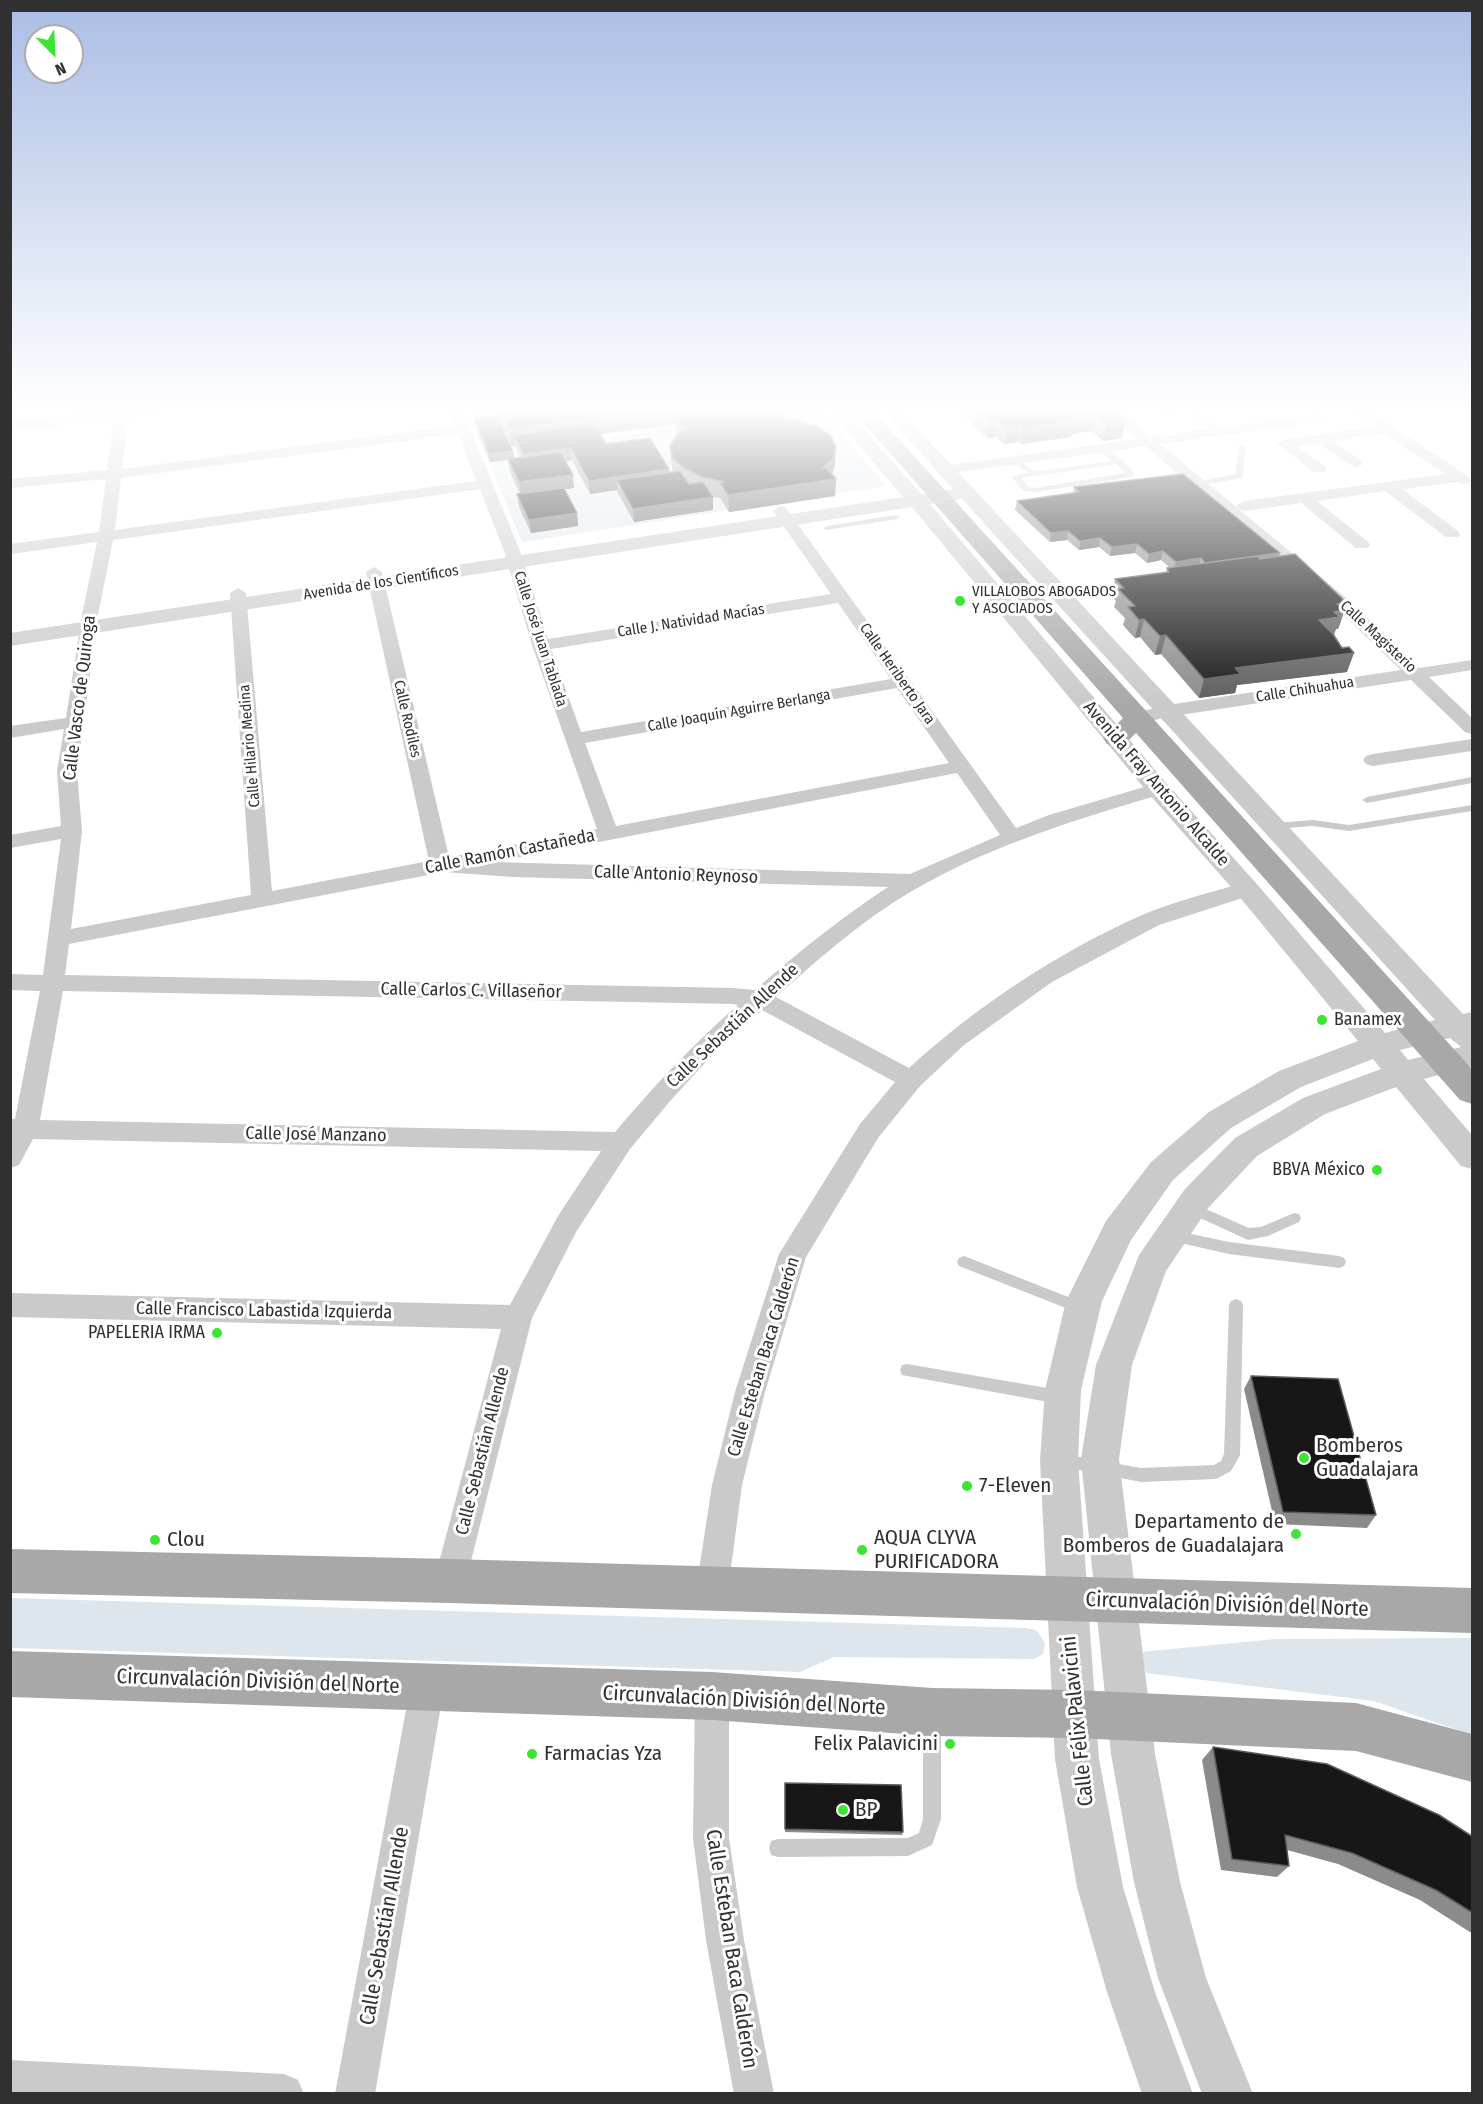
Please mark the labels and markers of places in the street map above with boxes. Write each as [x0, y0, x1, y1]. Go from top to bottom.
place label: VILLALOBOS ABOGADOS Y ASOCIADOS [972, 583, 1116, 618]
marker: VILLALOBOS ABOGADOS Y ASOCIADOS [953, 594, 967, 608]
place label: Banamex [1334, 1009, 1401, 1031]
marker: Banamex [1315, 1013, 1329, 1027]
place label: BBVA México [1272, 1159, 1365, 1181]
marker: BBVA México [1370, 1163, 1384, 1177]
place label: PAPELERIA IRMA [88, 1322, 205, 1344]
marker: PAPELERIA IRMA [210, 1326, 224, 1340]
place label: Bomberos Guadalajara [1316, 1433, 1419, 1483]
marker: Bomberos Guadalajara [1297, 1451, 1311, 1465]
place label: 7-Eleven [979, 1473, 1051, 1499]
marker: 7-Eleven [960, 1479, 974, 1493]
place label: Departamento de Bomberos de Guadalajara [1063, 1509, 1284, 1559]
place label: AQUA CLYVA PURIFICADORA [874, 1525, 999, 1575]
place label: Clou [167, 1527, 205, 1553]
marker: Departamento de Bomberos de Guadalajara [1289, 1527, 1303, 1541]
marker: Clou [148, 1533, 162, 1547]
marker: AQUA CLYVA PURIFICADORA [855, 1543, 869, 1557]
place label: Felix Palavicini [814, 1731, 938, 1757]
marker: Felix Palavicini [943, 1737, 957, 1751]
place label: Farmacias Yza [544, 1741, 662, 1767]
marker: Farmacias Yza [525, 1747, 539, 1761]
place label: BP [855, 1797, 877, 1823]
marker: BP [836, 1803, 850, 1817]

